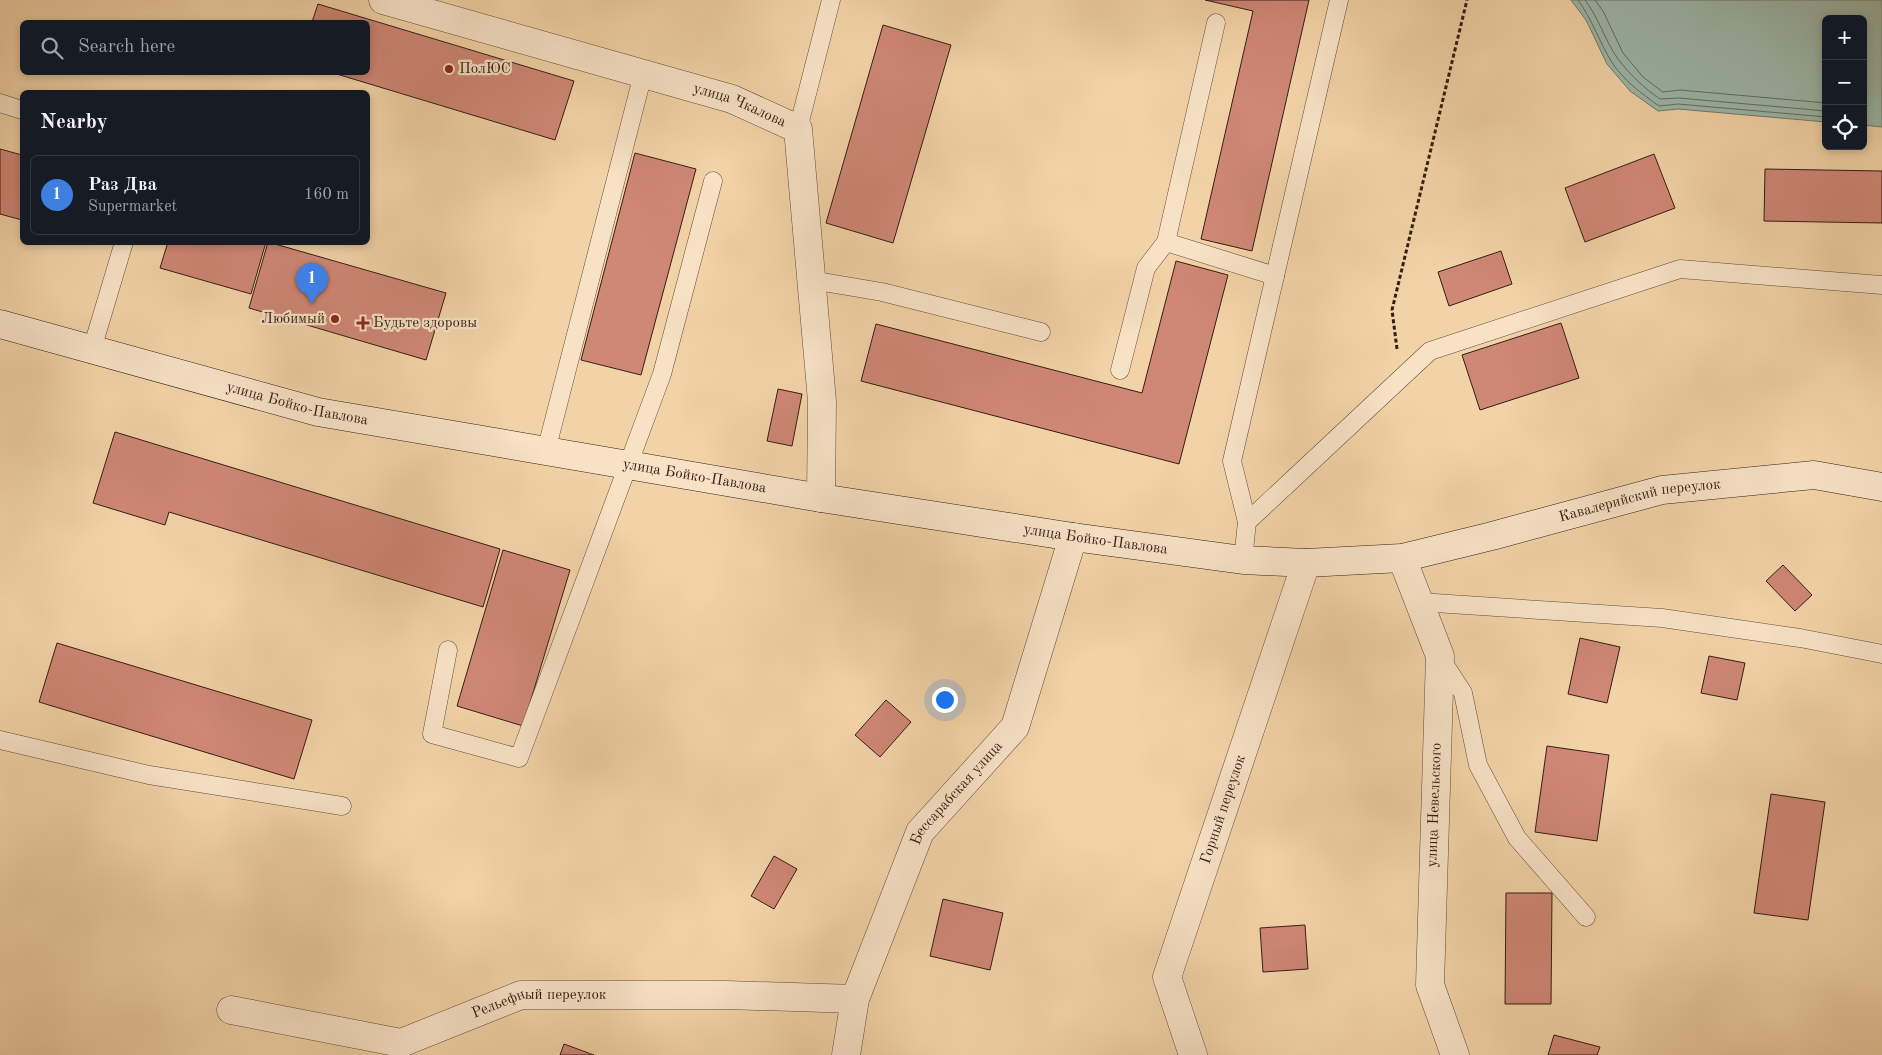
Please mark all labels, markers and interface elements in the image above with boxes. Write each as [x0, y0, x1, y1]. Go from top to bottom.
map controls [1822, 15, 1867, 150]
button: + [1822, 15, 1867, 60]
search box [20, 20, 370, 75]
icon: search [38, 34, 66, 62]
text: Search here [78, 38, 175, 57]
button: − [1822, 60, 1867, 105]
place label: ПолЮС [459, 62, 511, 77]
marker: ПолЮС [443, 63, 455, 75]
street label: улица Чкалова [692, 81, 789, 130]
button: locate [1822, 105, 1867, 150]
text: Nearby [40, 112, 108, 133]
text: Раз Два [88, 176, 157, 195]
text: 1 [52, 187, 62, 203]
text: 160 m [304, 187, 349, 203]
text: Supermarket [88, 199, 177, 215]
pin: 1 [296, 263, 328, 304]
place label: Любимый [261, 312, 325, 327]
marker: Любимый [329, 313, 341, 325]
place label: Будьте здоровы [373, 316, 477, 331]
marker: Будьте здоровы [357, 317, 369, 329]
street label: улица Бойко-Павлова [225, 380, 370, 428]
street label: улица Бойко-Павлова [622, 457, 768, 496]
street label: Кавалерийский переулок [1557, 477, 1722, 525]
street label: улица Бойко-Павлова [1022, 522, 1169, 557]
your location [932, 687, 958, 713]
street label: Бессарабская улица [908, 738, 1006, 847]
street label: улица Невельского [1425, 742, 1445, 868]
street label: Горный переулок [1198, 753, 1249, 866]
street label: Рельефный переулок [470, 987, 607, 1021]

